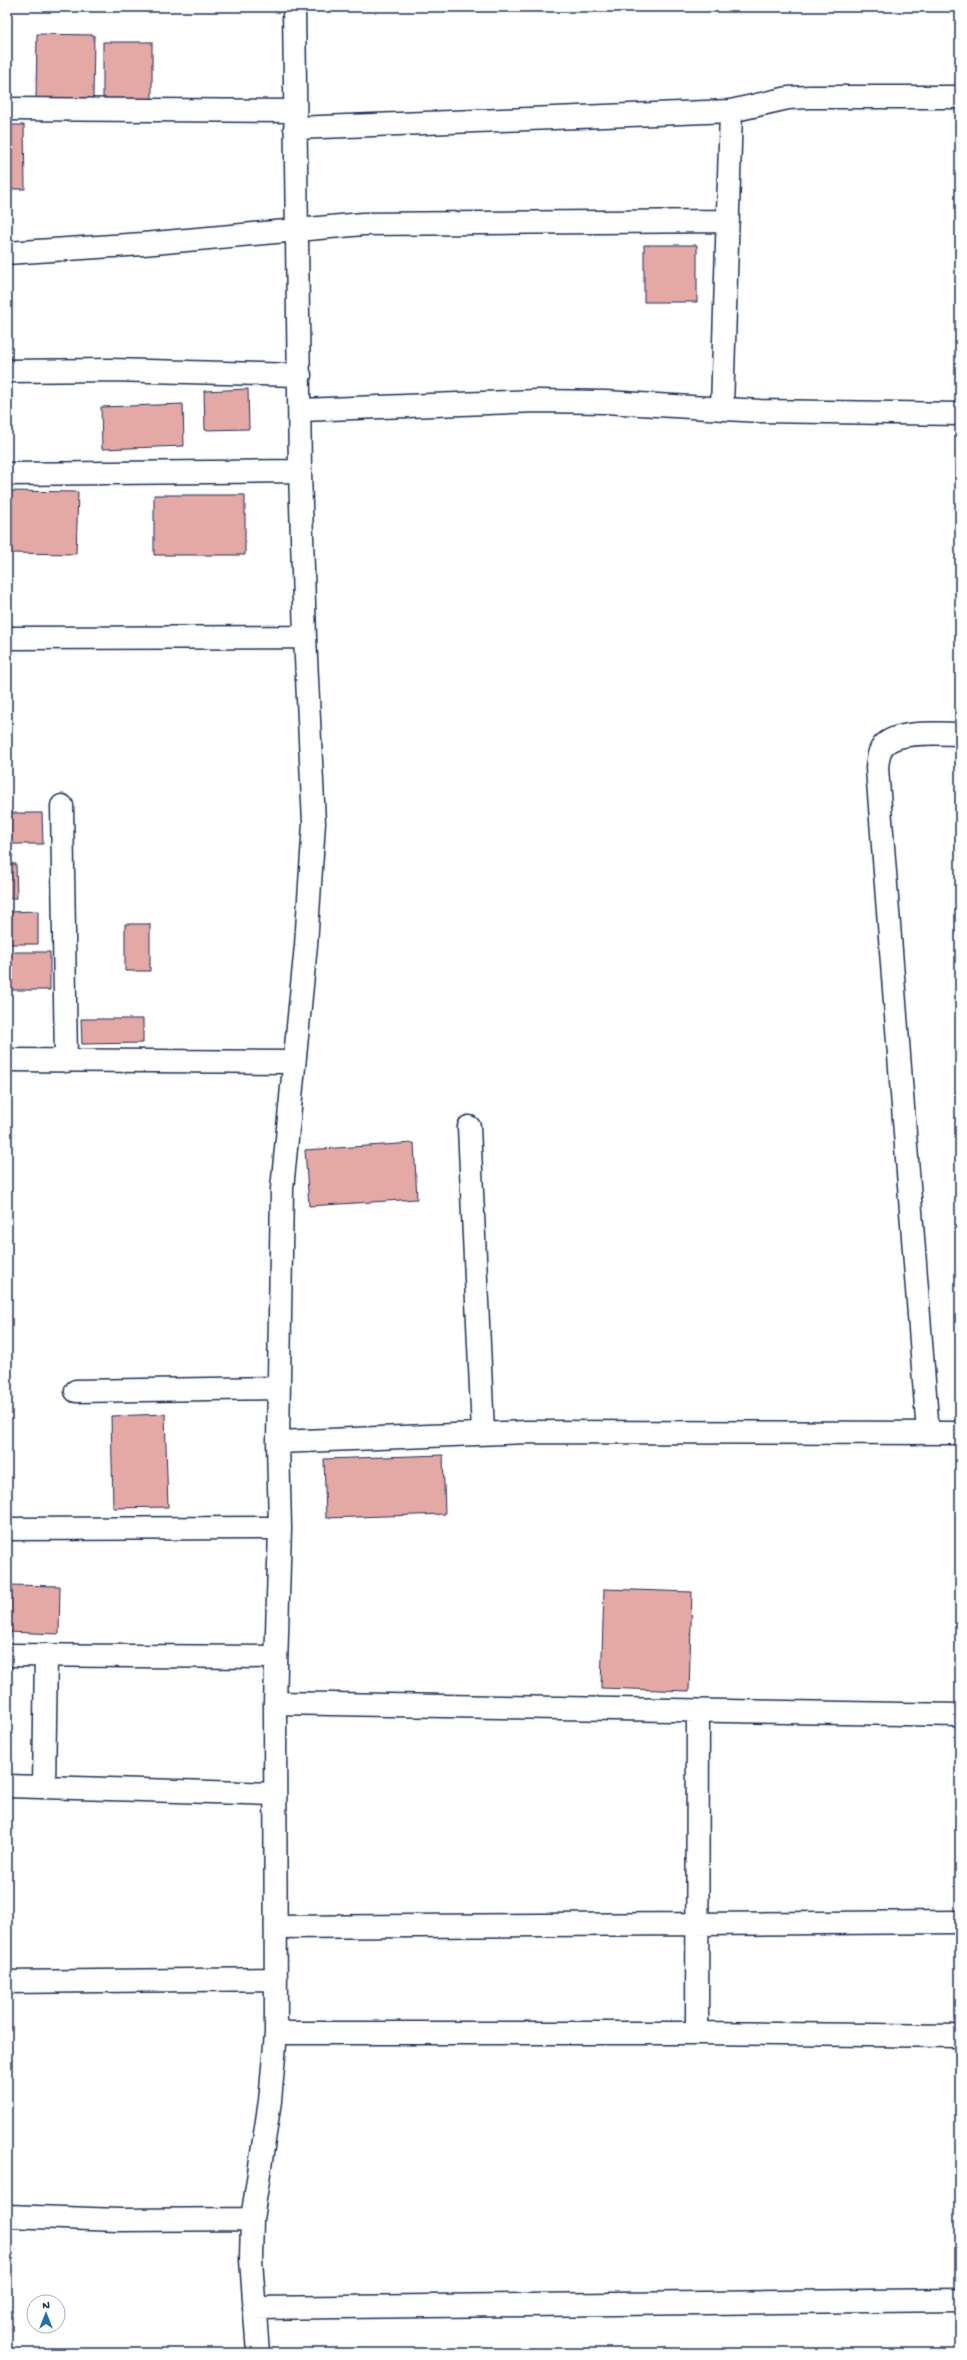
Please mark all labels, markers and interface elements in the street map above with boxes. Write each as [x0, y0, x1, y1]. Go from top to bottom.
north arrow [26, 2294, 66, 2334]
text: N [42, 2300, 50, 2312]

